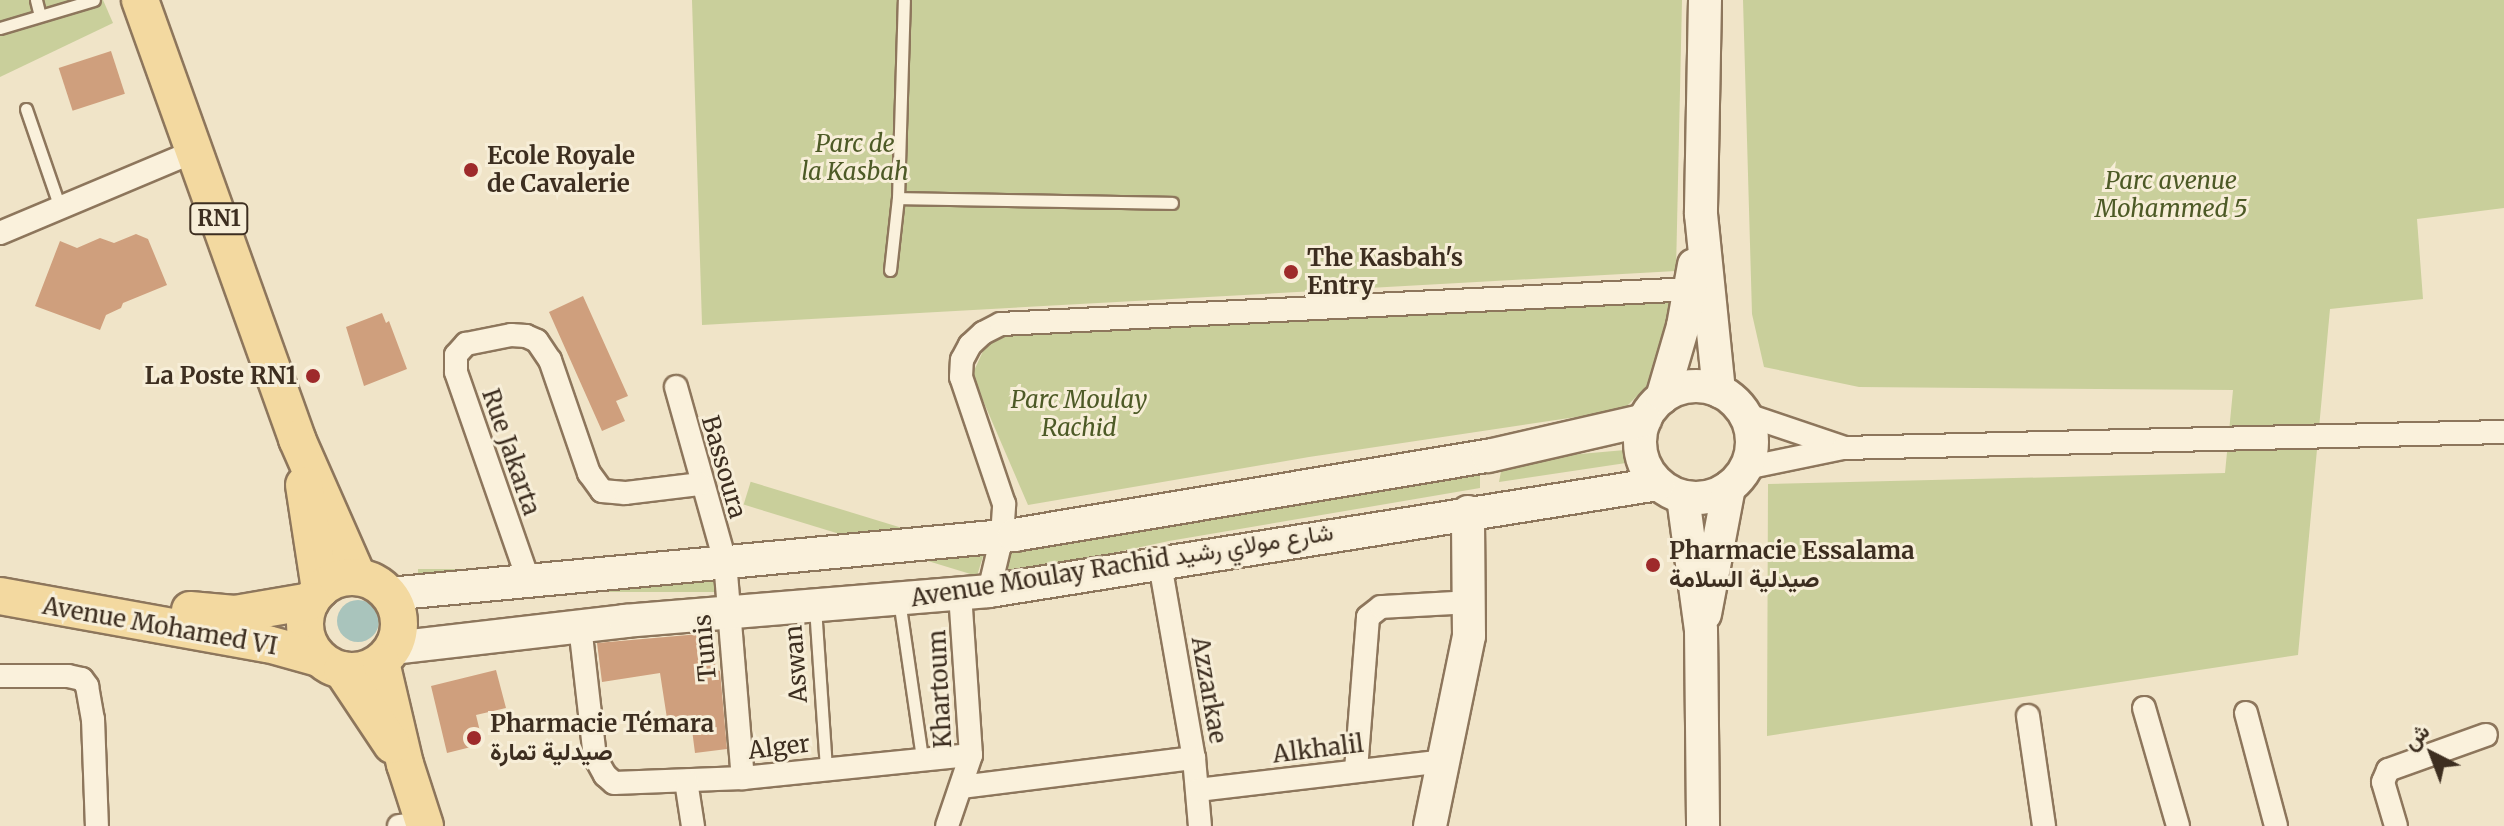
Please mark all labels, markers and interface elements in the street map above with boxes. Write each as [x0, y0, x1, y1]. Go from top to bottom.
park label: Parc de la Kasbah [801, 130, 909, 186]
place label: Ecole Royale de Cavalerie [487, 142, 635, 198]
marker: Ecole Royale de Cavalerie [462, 161, 480, 179]
park label: Parc avenue Mohammed 5 [2095, 167, 2247, 223]
road number: RN1 [189, 201, 249, 237]
place label: The Kasbah's Entry [1307, 244, 1463, 300]
marker: The Kasbah's Entry [1282, 263, 1300, 281]
place label: La Poste RN1 [144, 362, 297, 390]
marker: La Poste RN1 [304, 367, 322, 385]
street label: Rue Jakarta [476, 385, 546, 519]
park label: Parc Moulay Rachid [1011, 386, 1147, 442]
street label: Bassoura [696, 412, 752, 522]
street label: Avenue Moulay Rachid شارع مولاي رشيد [909, 517, 1335, 613]
place label: Pharmacie Essalama صيدلية السلامة [1669, 537, 1915, 593]
marker: Pharmacie Essalama صيدلية السلامة [1644, 556, 1662, 574]
street label: Avenue Mohamed VI [40, 591, 280, 661]
street label: Tunis [688, 613, 722, 683]
street label: Aswan [779, 624, 813, 704]
street label: Khartoum [923, 629, 957, 749]
street label: Azzarkae [1185, 634, 1233, 746]
place label: Pharmacie Témara صيدلية تمارة [490, 710, 714, 766]
north arrow [2392, 714, 2472, 794]
text: ش [2397, 717, 2435, 755]
marker: Pharmacie Témara صيدلية تمارة [465, 729, 483, 747]
street label: Alger [746, 729, 812, 765]
street label: Alkhalil [1271, 729, 1365, 769]

